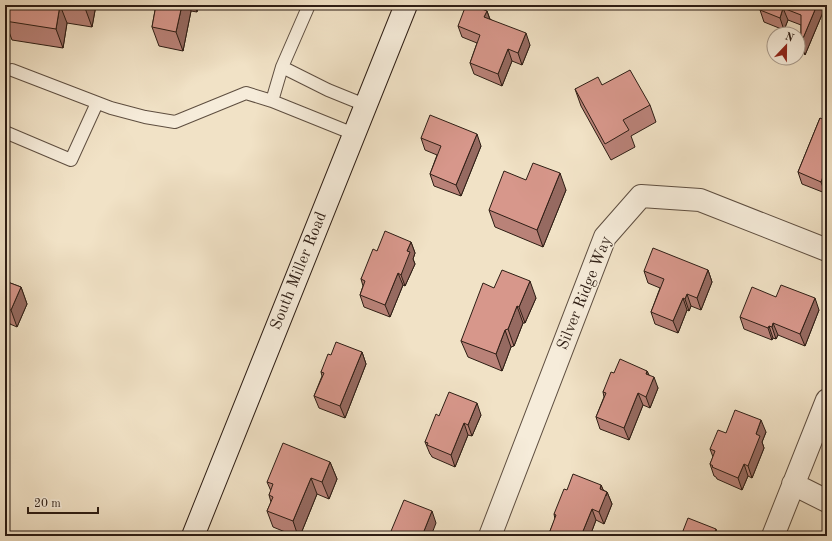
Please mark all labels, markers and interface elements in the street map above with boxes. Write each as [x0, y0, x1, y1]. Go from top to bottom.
north arrow [766, 26, 806, 66]
text: N [783, 31, 796, 45]
street label: South Miller Road [268, 210, 330, 332]
street label: Silver Ridge Way [555, 233, 615, 352]
scale bar [28, 489, 98, 515]
text: 20 m [34, 498, 61, 510]

